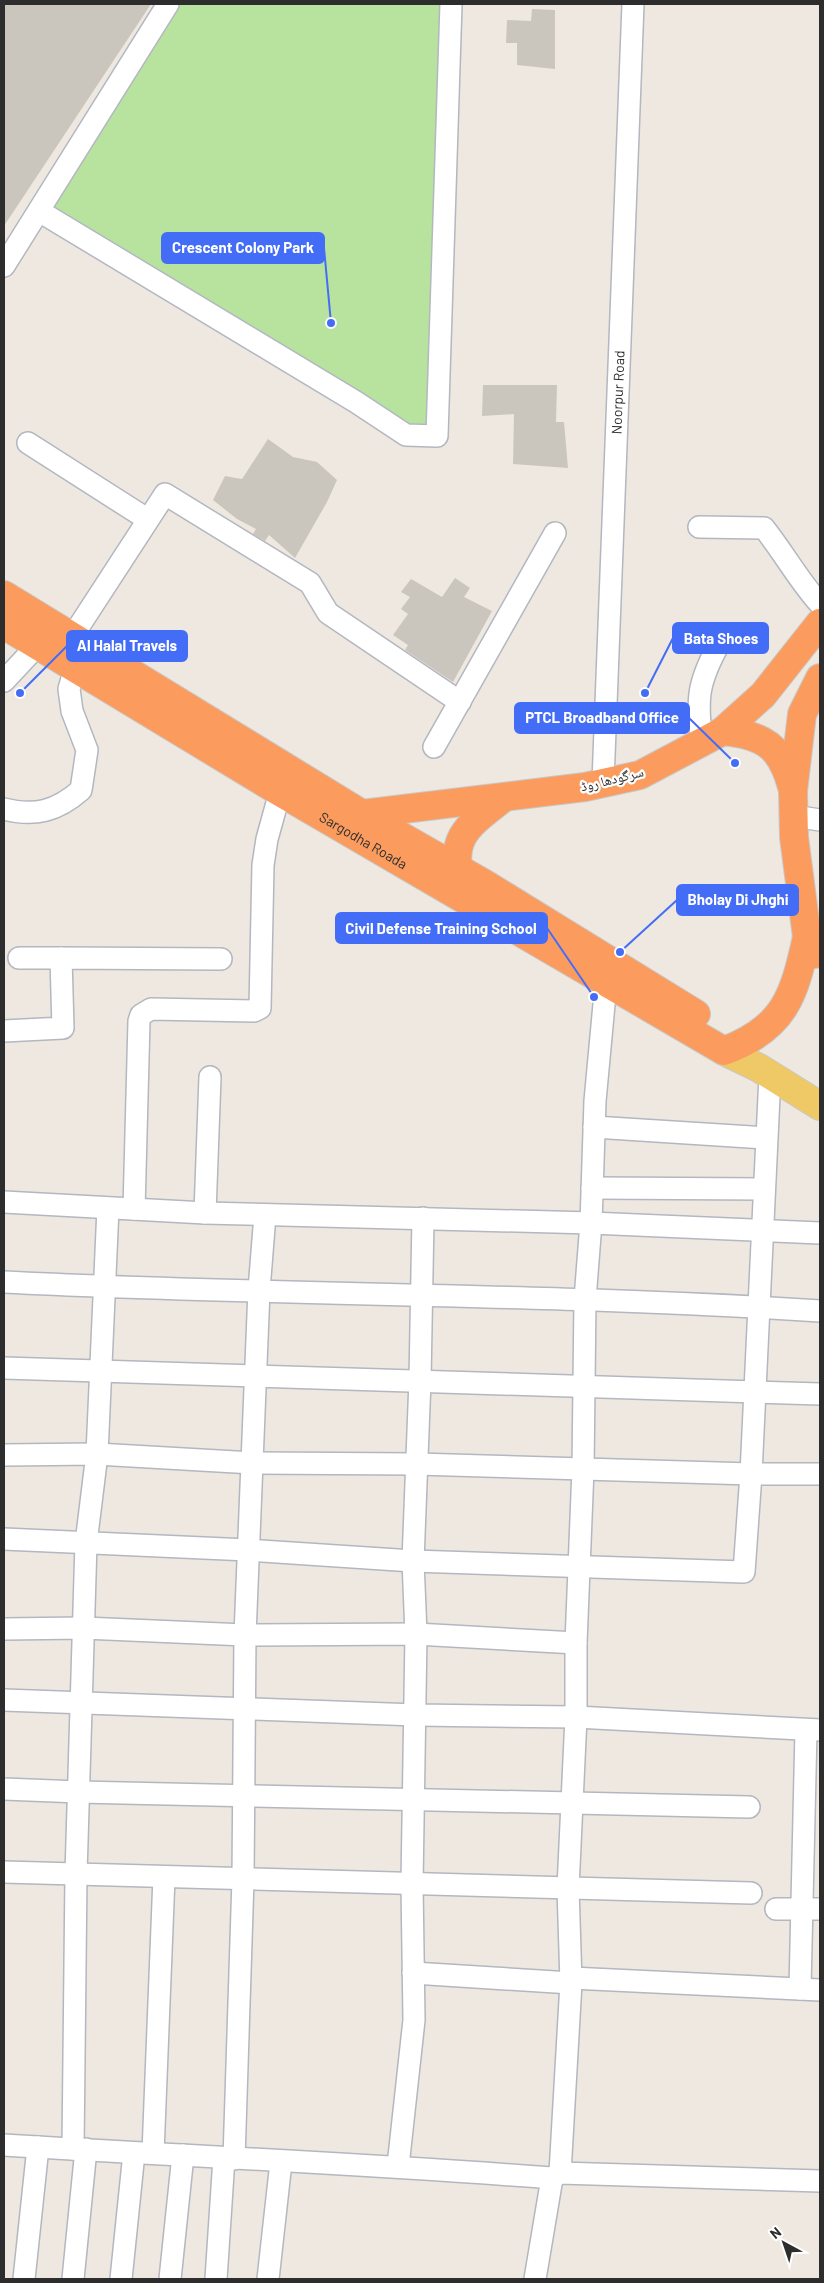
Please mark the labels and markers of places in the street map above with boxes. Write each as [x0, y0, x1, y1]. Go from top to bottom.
callout: Crescent Colony Park [162, 233, 324, 263]
callout: Bata Shoes [673, 623, 768, 653]
callout: Al Halal Travels [67, 631, 187, 661]
callout: PTCL Broadband Office [515, 703, 689, 733]
callout: Bholay Di Jhghi [677, 885, 798, 915]
callout: Civil Defense Training School [336, 913, 547, 943]

